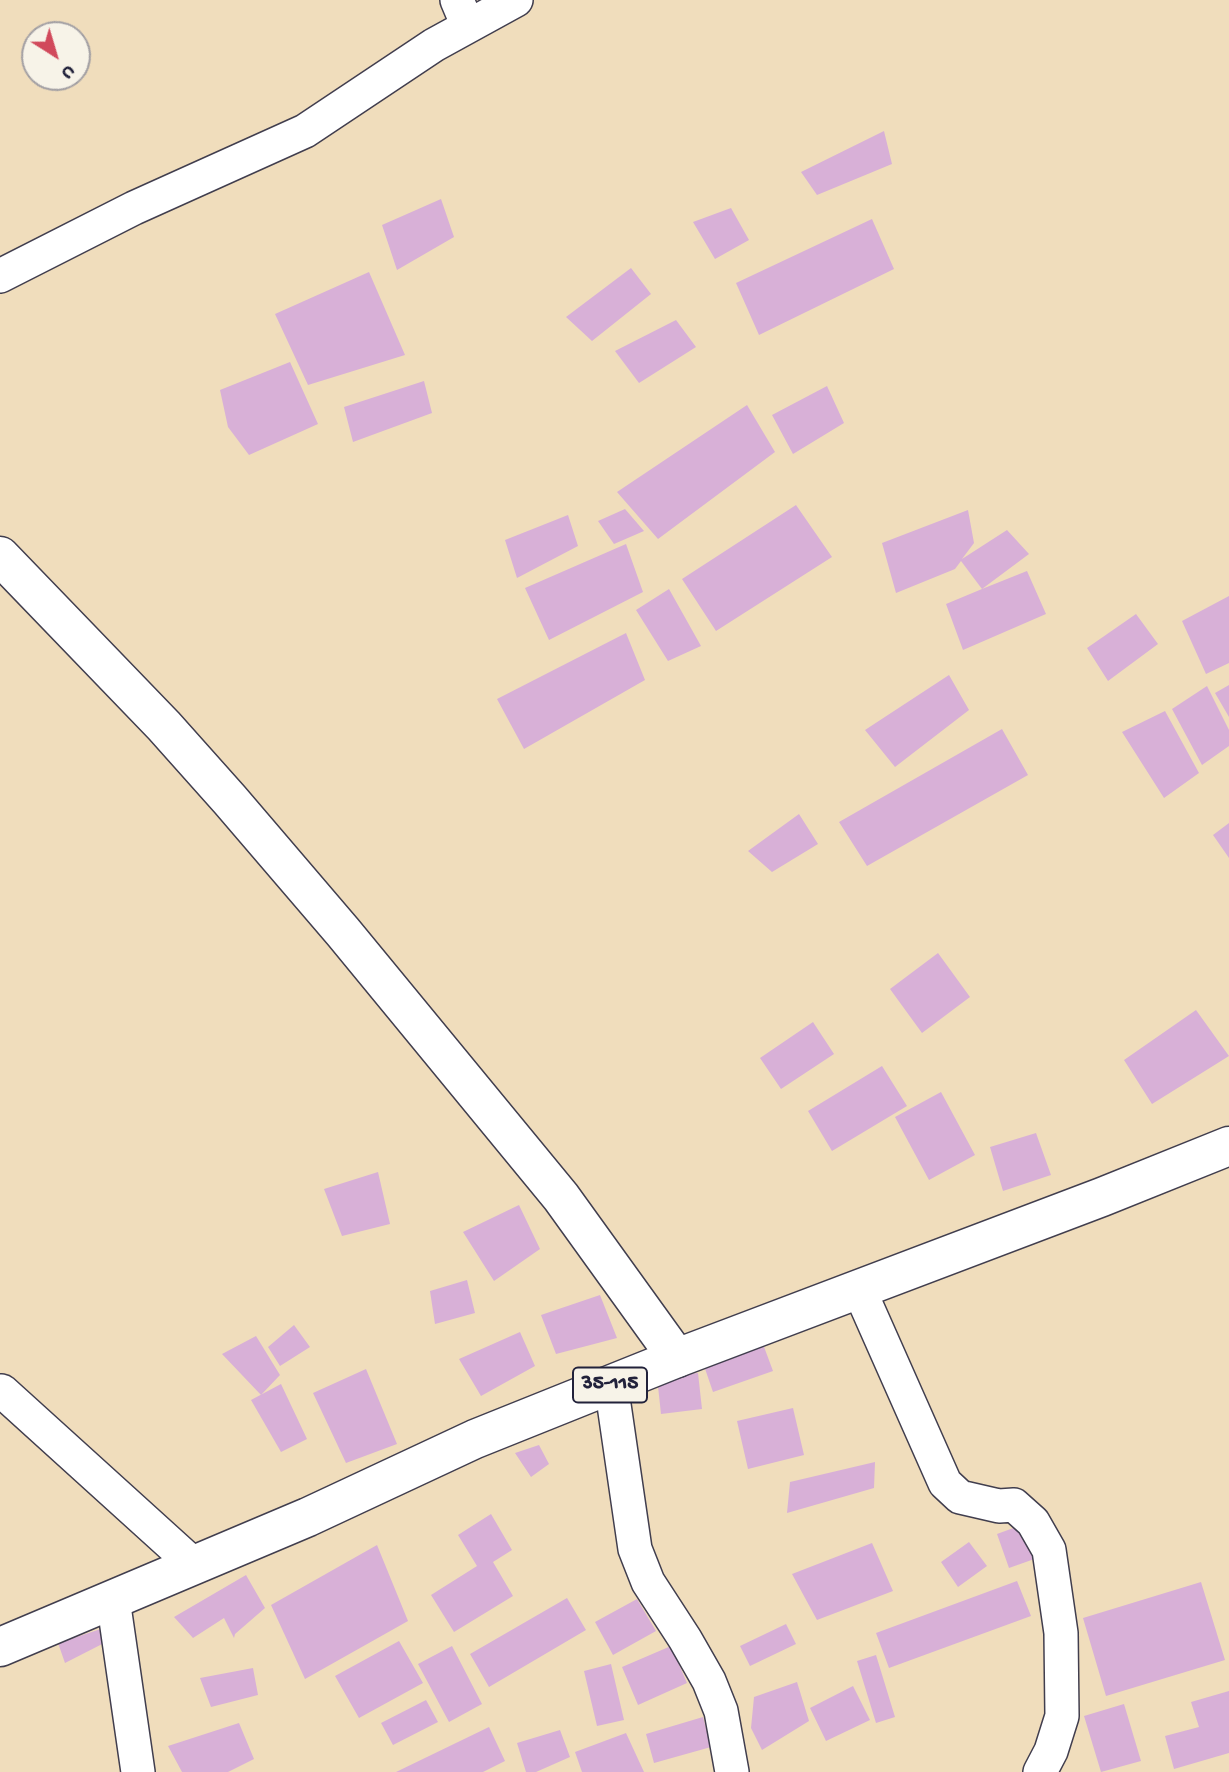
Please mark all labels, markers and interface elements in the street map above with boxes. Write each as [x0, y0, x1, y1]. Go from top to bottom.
north arrow [21, 21, 91, 91]
text: U [56, 59, 79, 84]
road number: 35-115 [573, 1368, 647, 1402]

